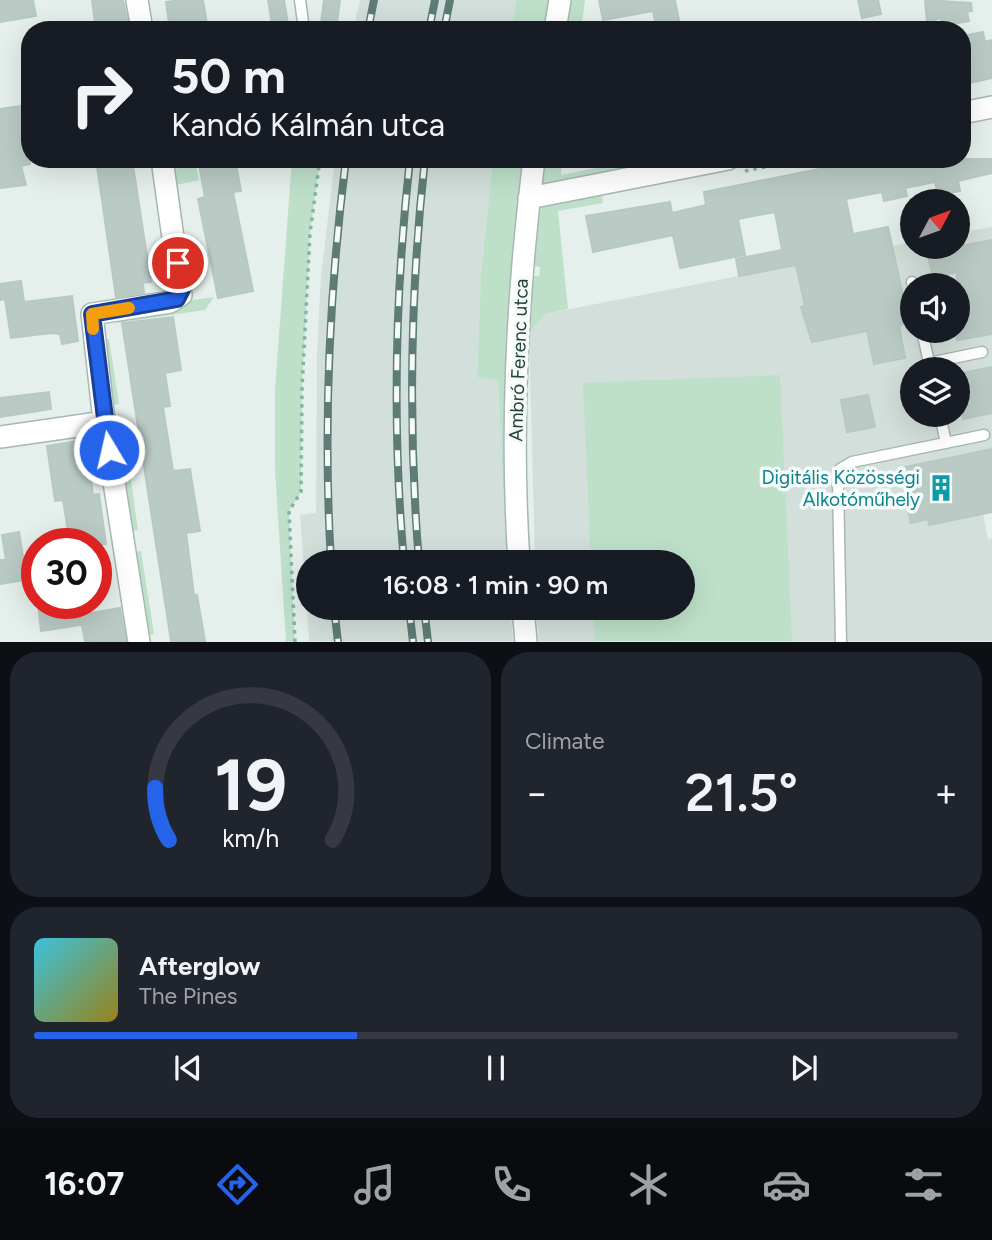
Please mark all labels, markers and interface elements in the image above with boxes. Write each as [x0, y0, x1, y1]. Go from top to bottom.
text: 50 m [171, 46, 286, 105]
icon: right [56, 49, 147, 140]
text: Kandó Kálmán utca [171, 106, 445, 144]
north arrow [900, 189, 970, 259]
map controls [900, 189, 970, 427]
pin [148, 233, 208, 293]
icon: arrive [159, 244, 197, 282]
button: sound [900, 273, 970, 343]
street label: Ambró Ferenc utca [504, 278, 533, 442]
button: layers [900, 357, 970, 427]
position arrow [72, 413, 146, 487]
place label: Digitális Közösségi Alkotóműhely [762, 466, 920, 511]
building icon: Digitális Közösségi Alkotóműhely [926, 473, 956, 503]
speed limit sign: 30 [21, 528, 112, 619]
text: 16:08 · 1 min · 90 m [383, 569, 608, 601]
text: Climate [525, 727, 604, 755]
text: 19 [214, 742, 287, 829]
text: 21.5° [685, 762, 798, 824]
text: − [525, 770, 549, 816]
text: + [934, 770, 958, 816]
text: km/h [222, 823, 279, 853]
text: Afterglow [139, 950, 261, 982]
text: The Pines [139, 982, 238, 1010]
icon: previous [169, 1049, 207, 1087]
icon: pause [477, 1049, 515, 1087]
icon: next [785, 1049, 823, 1087]
icon: directions [213, 1160, 262, 1209]
icon: music [350, 1160, 399, 1209]
icon: phone [487, 1160, 536, 1209]
icon: climate [624, 1160, 673, 1209]
icon: car [762, 1160, 811, 1209]
icon: filters [899, 1160, 948, 1209]
text: 16:07 [44, 1165, 124, 1203]

